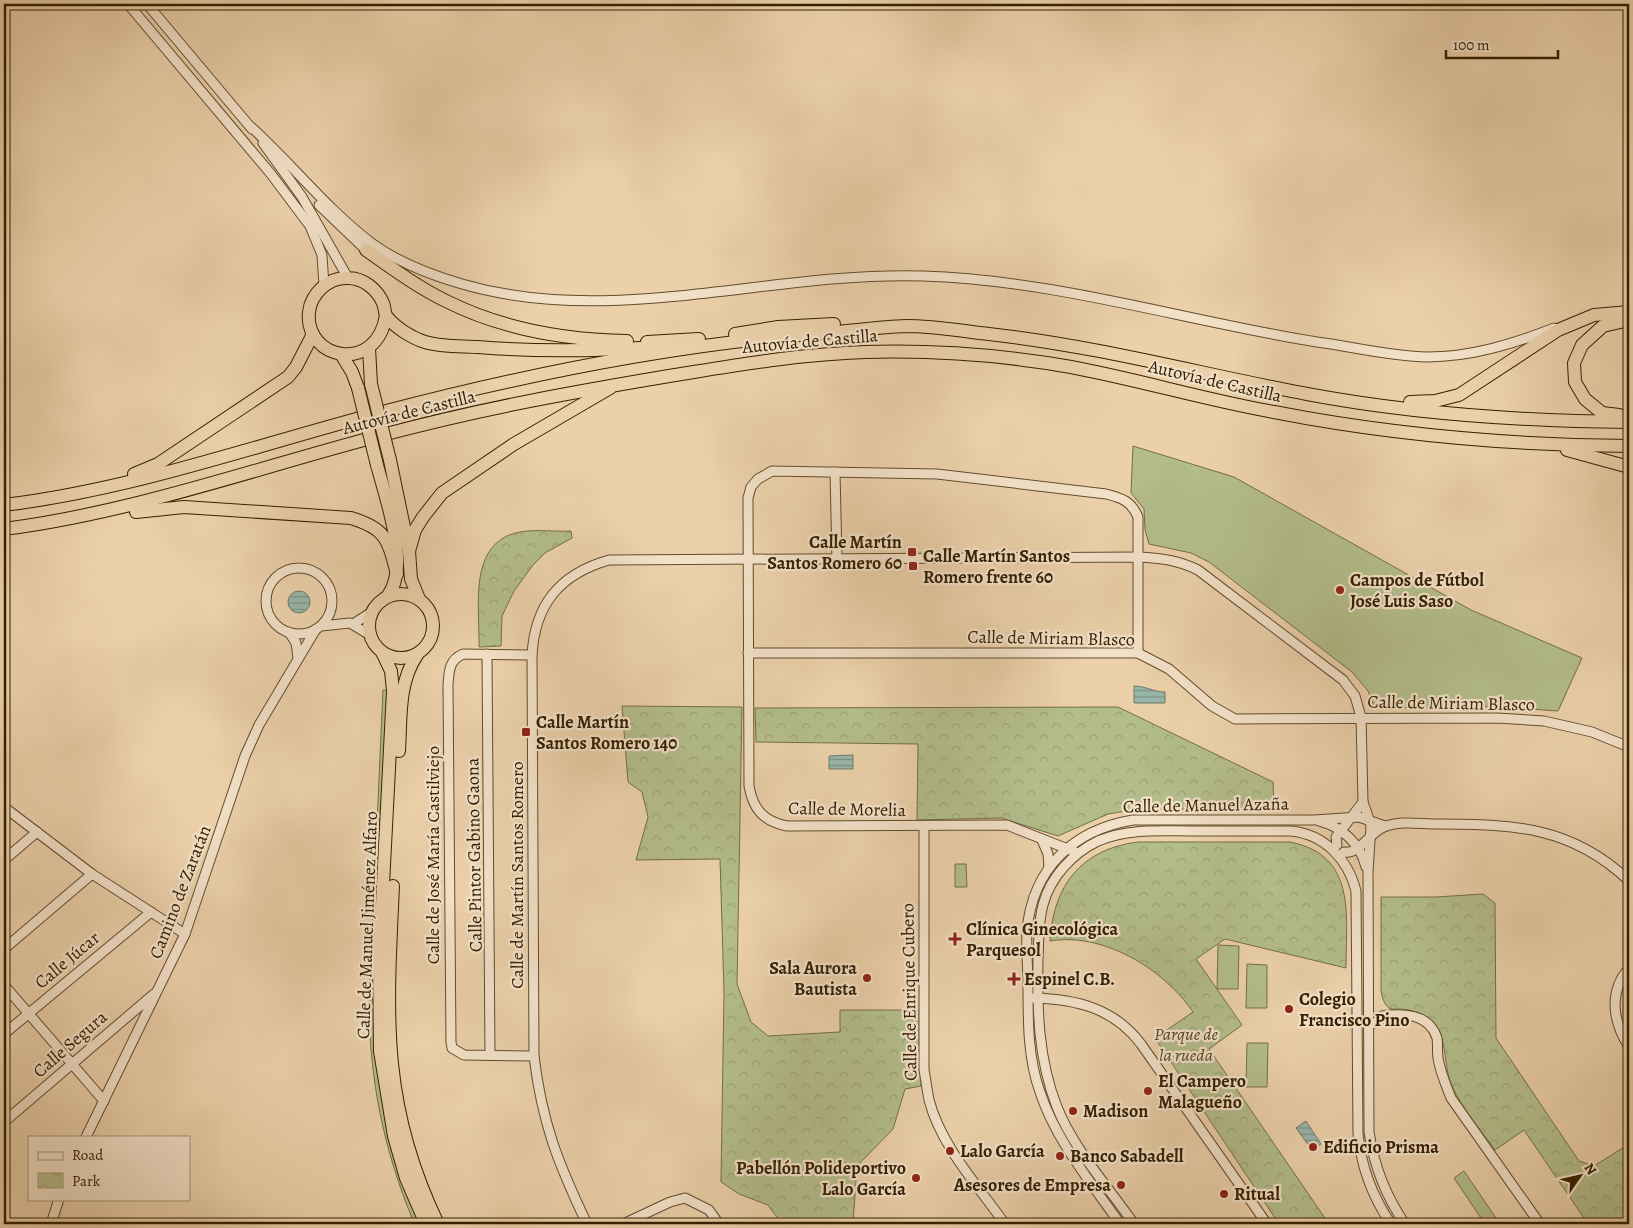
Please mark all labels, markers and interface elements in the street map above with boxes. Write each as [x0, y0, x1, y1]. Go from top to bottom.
scale bar [1446, 28, 1558, 60]
text: 100 m [1453, 35, 1490, 55]
street label: Autovía de Castilla [740, 323, 879, 359]
street label: Autovía de Castilla [1145, 354, 1285, 408]
street label: Autovía de Castilla [339, 384, 478, 440]
place label: Calle Martín Santos Romero 60 [767, 530, 902, 575]
place label: Calle Martín Santos Romero frente 60 [923, 544, 1070, 589]
marker: Calle Martín Santos Romero 60 [906, 546, 918, 558]
marker: Calle Martín Santos Romero frente 60 [907, 560, 919, 572]
place label: Campos de Fútbol José Luis Saso [1350, 568, 1484, 613]
marker: Campos de Fútbol José Luis Saso [1334, 584, 1346, 596]
street label: Calle de Miriam Blasco [967, 625, 1135, 651]
street label: Calle de Miriam Blasco [1367, 690, 1535, 716]
place label: Calle Martín Santos Romero 140 [536, 710, 677, 755]
marker: Calle Martín Santos Romero 140 [520, 726, 532, 738]
street label: Calle de José María Castilviejo [421, 746, 445, 964]
street label: Calle Pintor Gabino Gaona [460, 757, 488, 952]
street label: Calle de Martín Santos Romero [505, 761, 529, 989]
street label: Calle de Manuel Azaña [1123, 792, 1290, 818]
street label: Calle de Morelia [788, 796, 907, 822]
street label: Calle de Manuel Jiménez Alfaro [351, 811, 383, 1039]
street label: Camino de Zaratán [143, 822, 217, 962]
street label: Calle de Enrique Cubero [895, 903, 923, 1081]
place label: Clínica Ginecológica Parquesol [966, 917, 1119, 962]
street label: Calle Júcar [29, 926, 105, 994]
marker: Clínica Ginecológica Parquesol [948, 932, 962, 946]
place label: Sala Aurora Bautista [769, 956, 857, 1001]
place label: Espinel C.B. [1024, 967, 1115, 991]
marker: Sala Aurora Bautista [861, 972, 873, 984]
marker: Espinel C.B. [1008, 973, 1020, 985]
place label: Colegio Francisco Pino [1299, 987, 1410, 1032]
marker: Colegio Francisco Pino [1283, 1003, 1295, 1015]
street label: Calle Segura [28, 1005, 113, 1083]
park label: Parque de la rueda [1154, 1022, 1219, 1067]
place label: El Campero Malagueño [1158, 1069, 1246, 1114]
marker: El Campero Malagueño [1142, 1085, 1154, 1097]
place label: Madison [1083, 1099, 1148, 1123]
marker: Madison [1067, 1105, 1079, 1117]
place label: Edificio Prisma [1323, 1135, 1439, 1159]
legend [28, 1136, 190, 1200]
place label: Lalo García [960, 1139, 1045, 1163]
marker: Edificio Prisma [1307, 1141, 1319, 1153]
place label: Banco Sabadell [1070, 1144, 1184, 1168]
text: Road [72, 1145, 104, 1165]
marker: Lalo García [944, 1145, 956, 1157]
marker: Banco Sabadell [1054, 1150, 1066, 1162]
north arrow [1556, 1150, 1606, 1200]
place label: Pabellón Polideportivo Lalo García [736, 1156, 906, 1201]
text: N [1580, 1159, 1601, 1179]
text: Park [72, 1171, 101, 1191]
marker: Pabellón Polideportivo Lalo García [910, 1172, 922, 1184]
place label: Asesores de Empresa [953, 1173, 1111, 1197]
marker: Asesores de Empresa [1115, 1179, 1127, 1191]
place label: Ritual [1234, 1182, 1280, 1206]
marker: Ritual [1218, 1188, 1230, 1200]

